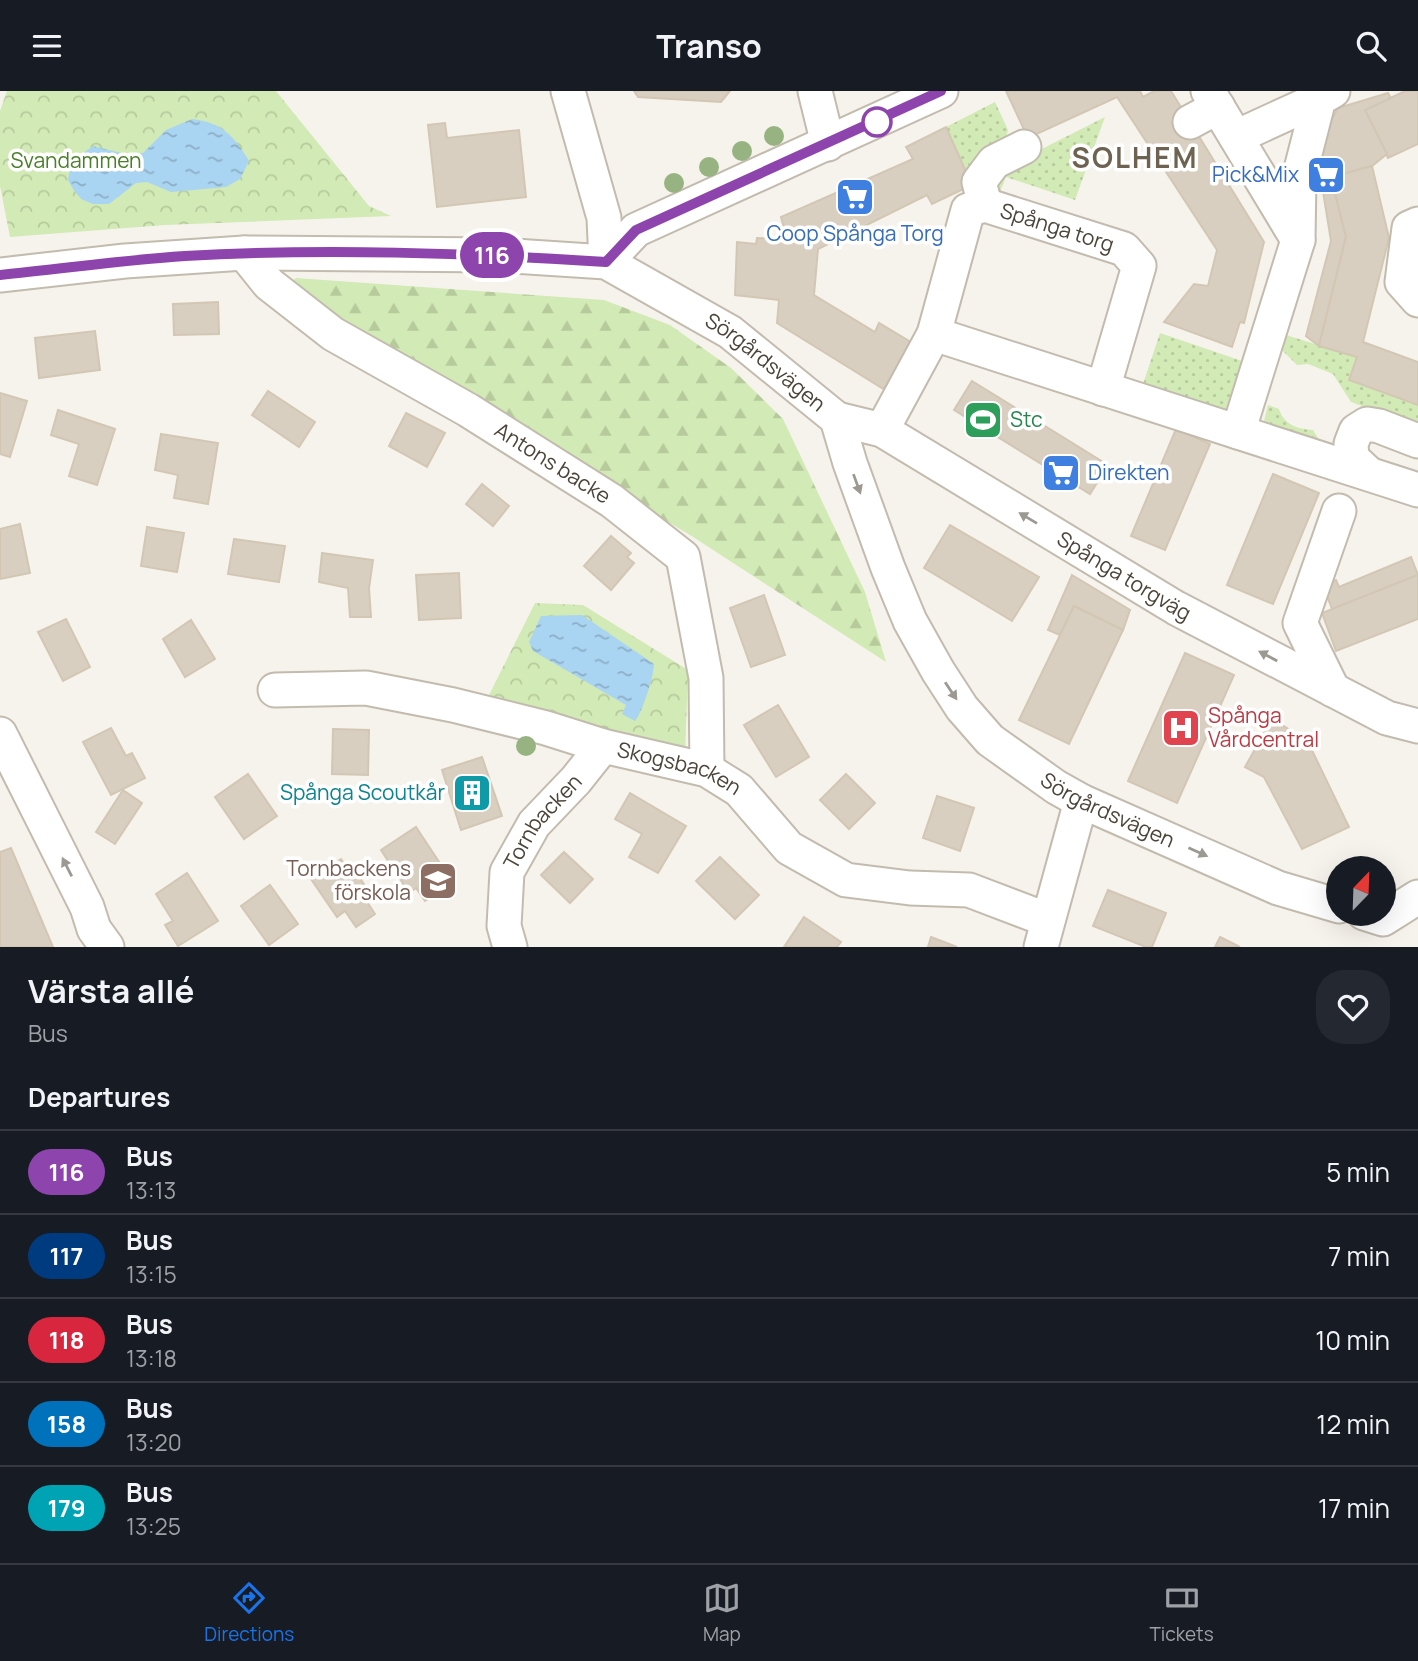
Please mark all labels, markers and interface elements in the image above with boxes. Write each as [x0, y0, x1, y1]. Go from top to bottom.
text: Transo [656, 24, 762, 68]
icon: menu [28, 27, 66, 65]
icon: search [1352, 27, 1390, 65]
unlabelled marker [862, 107, 892, 137]
district label: SOLHEM [1072, 138, 1198, 176]
park label: Svandammen [10, 146, 142, 174]
supermarket icon: Pick&Mix [1305, 154, 1347, 196]
place label: Pick&Mix [1212, 160, 1299, 188]
supermarket icon: Coop Spånga Torg [834, 176, 876, 218]
street label: Spånga torg [997, 196, 1118, 258]
place label: Coop Spånga Torg [766, 219, 944, 247]
line badge: 116 [452, 232, 532, 278]
text: 116 [474, 238, 510, 271]
street label: Sörgårdsvägen [701, 306, 832, 417]
sports icon: Stc [962, 399, 1004, 441]
place label: Stc [1010, 405, 1043, 433]
street label: Antons backe [490, 415, 616, 510]
supermarket icon: Direkten [1040, 452, 1082, 494]
place label: Direkten [1088, 458, 1169, 486]
one-way arrow [852, 473, 863, 494]
one-way arrow [1019, 512, 1038, 524]
street label: Spånga torgväg [1052, 524, 1196, 626]
one-way arrow [1258, 650, 1278, 662]
one-way arrow [944, 681, 957, 700]
place label: Spånga Vårdcentral [1208, 701, 1319, 753]
hospital icon: Spånga Vårdcentral [1160, 707, 1202, 749]
street label: Skogsbacken [615, 735, 747, 801]
street label: Sörgårdsvägen [1035, 765, 1179, 854]
street label: Tornbacken [496, 767, 588, 874]
building icon: Spånga Scoutkår [451, 772, 493, 814]
place label: Spånga Scoutkår [280, 778, 445, 806]
one-way arrow [1188, 847, 1209, 858]
place label: Tornbackens förskola [286, 854, 411, 906]
north arrow [1326, 856, 1396, 926]
map controls [1326, 856, 1396, 926]
one-way arrow [61, 857, 72, 877]
school or university icon: Tornbackens förskola [417, 860, 459, 902]
text: Värsta allé [28, 968, 194, 1013]
button: heart [1316, 970, 1390, 1044]
text: Bus [28, 1017, 68, 1049]
text: Departures [28, 1079, 170, 1115]
text: Bus [126, 1138, 173, 1174]
text: 5 min [1326, 1154, 1390, 1190]
text: 116 [49, 1155, 84, 1188]
text: 13:13 [126, 1174, 176, 1206]
text: Bus [126, 1222, 173, 1258]
text: 7 min [1328, 1238, 1390, 1274]
text: 117 [50, 1239, 83, 1272]
text: 13:15 [126, 1258, 177, 1290]
text: Bus [126, 1306, 173, 1342]
text: 10 min [1315, 1322, 1390, 1358]
text: 118 [49, 1323, 84, 1356]
text: 13:18 [126, 1342, 177, 1374]
text: Bus [126, 1390, 173, 1426]
text: 12 min [1316, 1406, 1390, 1442]
text: 158 [47, 1407, 86, 1440]
text: 13:20 [126, 1426, 182, 1458]
text: Bus [126, 1474, 173, 1510]
text: 17 min [1318, 1490, 1390, 1526]
text: 179 [47, 1491, 86, 1524]
text: 13:25 [126, 1510, 181, 1542]
tab: Directions [204, 1579, 294, 1647]
tab: Map [703, 1579, 741, 1647]
tab: Tickets [1149, 1579, 1214, 1647]

